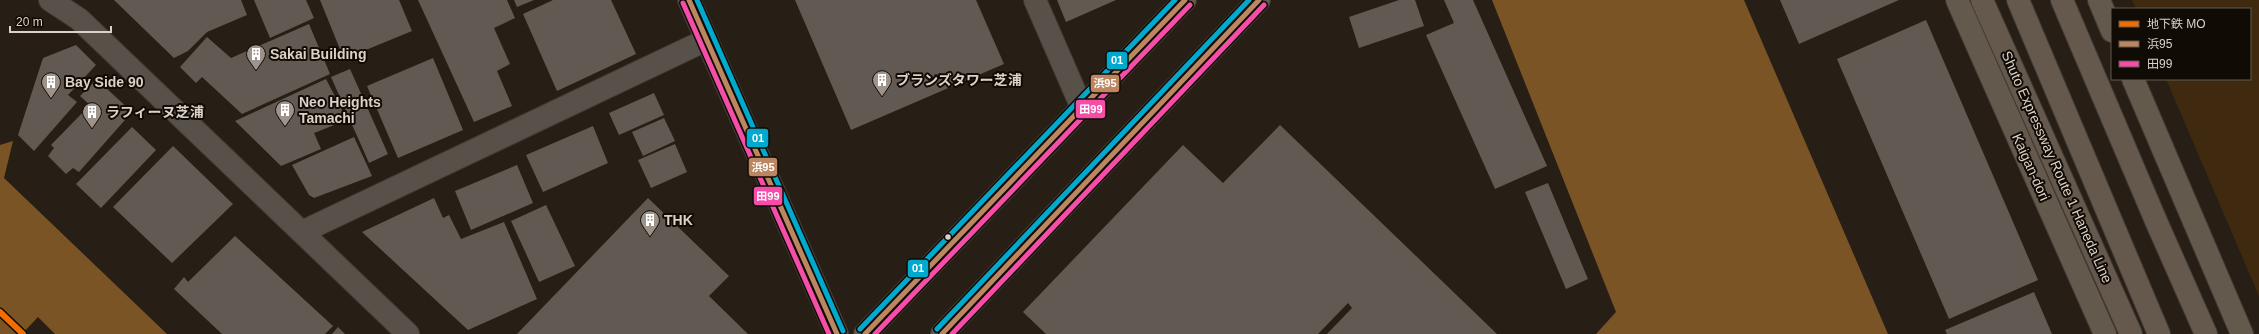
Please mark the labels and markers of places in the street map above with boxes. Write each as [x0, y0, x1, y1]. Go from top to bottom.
building icon: Sakai Building [245, 43, 267, 71]
place label: Sakai Building [270, 46, 366, 62]
building icon: ブランズタワー芝浦 [871, 69, 893, 97]
building icon: Bay Side 90 [40, 71, 62, 99]
place label: ブランズタワー芝浦 [896, 72, 1022, 88]
place label: Bay Side 90 [65, 74, 144, 90]
place label: Neo Heights Tamachi [299, 94, 381, 126]
building icon: Neo Heights Tamachi [274, 99, 296, 127]
building icon: ラフィーヌ芝浦 [81, 101, 103, 129]
place label: ラフィーヌ芝浦 [106, 104, 204, 120]
building icon: THK [639, 209, 661, 237]
place label: THK [664, 212, 693, 228]
unlabelled marker [943, 232, 953, 242]

